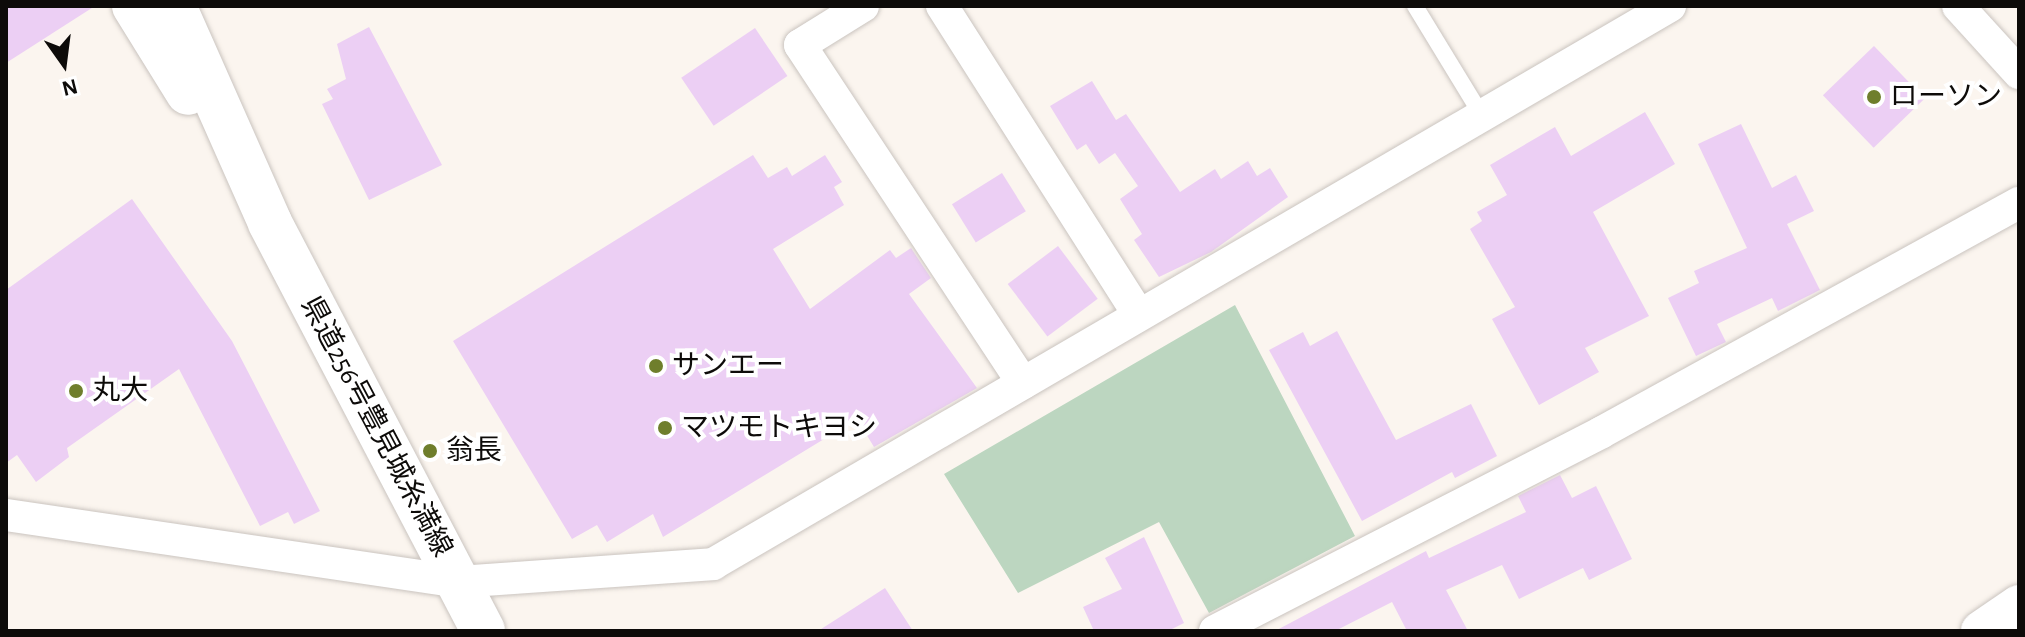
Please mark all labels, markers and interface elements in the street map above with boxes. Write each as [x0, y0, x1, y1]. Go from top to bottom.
north arrow [24, 24, 104, 104]
text: N [60, 75, 80, 100]
place label: ローソン [1890, 80, 2002, 114]
marker: ローソン [1865, 88, 1883, 106]
street label: 県道256号豊見城糸満線 [293, 291, 459, 563]
place label: サンエー [672, 349, 784, 383]
marker: サンエー [647, 357, 665, 375]
place label: 丸大 [92, 374, 148, 408]
marker: 丸大 [67, 382, 85, 400]
place label: マツモトキヨシ [681, 411, 877, 445]
marker: マツモトキヨシ [656, 419, 674, 437]
place label: 翁長 [446, 434, 502, 468]
marker: 翁長 [421, 442, 439, 460]

